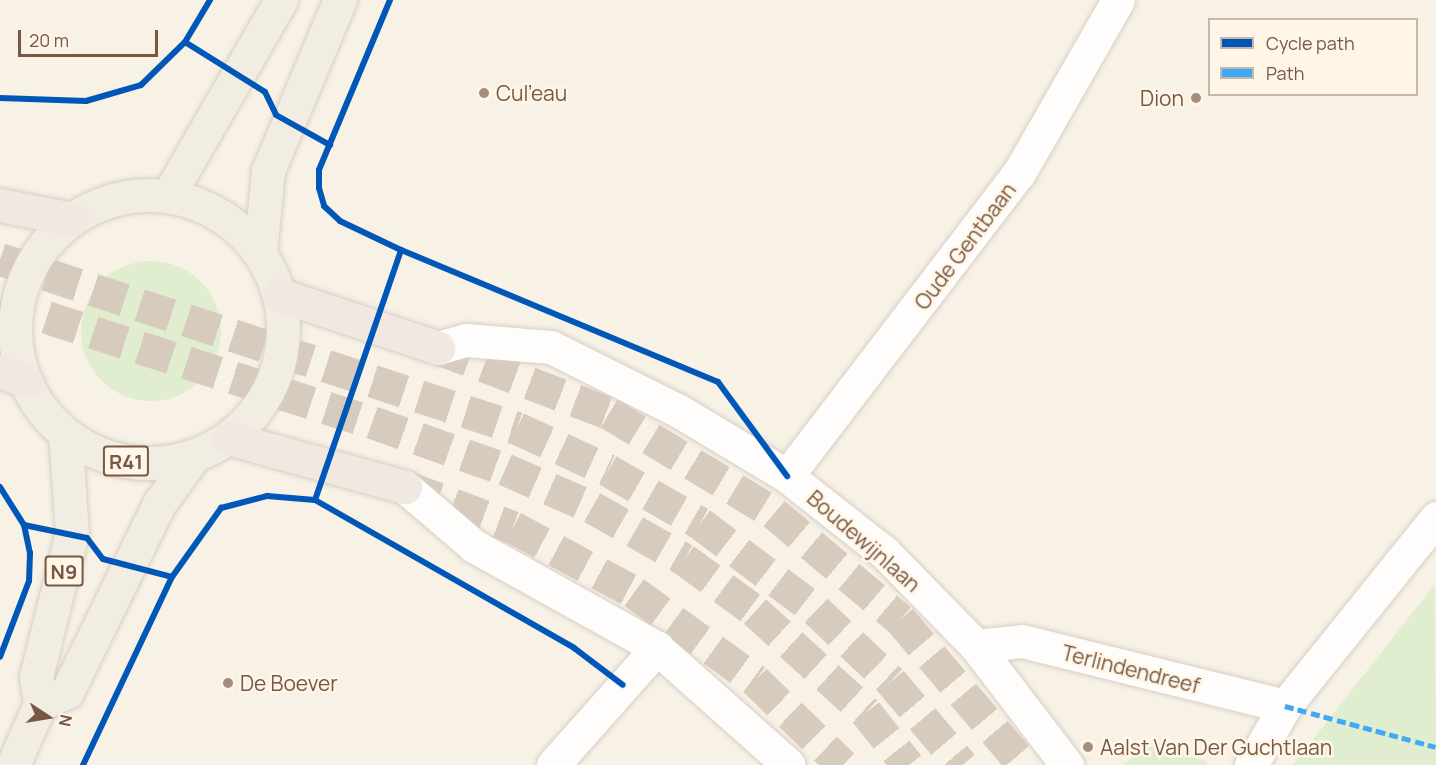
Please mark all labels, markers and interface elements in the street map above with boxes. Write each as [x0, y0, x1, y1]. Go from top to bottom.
scale bar [21, 18, 160, 56]
legend [1208, 18, 1418, 96]
text: 20 m [29, 28, 69, 52]
text: Cycle path [1266, 31, 1355, 55]
text: Path [1266, 61, 1304, 85]
place label: Cul'eau [496, 80, 567, 106]
place label: Dion [1140, 85, 1184, 111]
marker: Cul'eau [477, 86, 491, 100]
marker: Dion [1189, 91, 1203, 105]
street label: Oude Gentbaan [909, 178, 1021, 314]
road number: R41 [102, 444, 150, 478]
street label: Boudewijnlaan [802, 485, 926, 597]
road number: N9 [44, 554, 84, 588]
street label: Terlindendreef [1059, 640, 1203, 698]
place label: De Boever [240, 670, 338, 696]
marker: De Boever [221, 676, 235, 690]
north arrow [18, 687, 78, 747]
text: N [54, 713, 78, 729]
place label: Aalst Van Der Guchtlaan [1100, 734, 1332, 760]
marker: Aalst Van Der Guchtlaan [1081, 740, 1095, 754]

